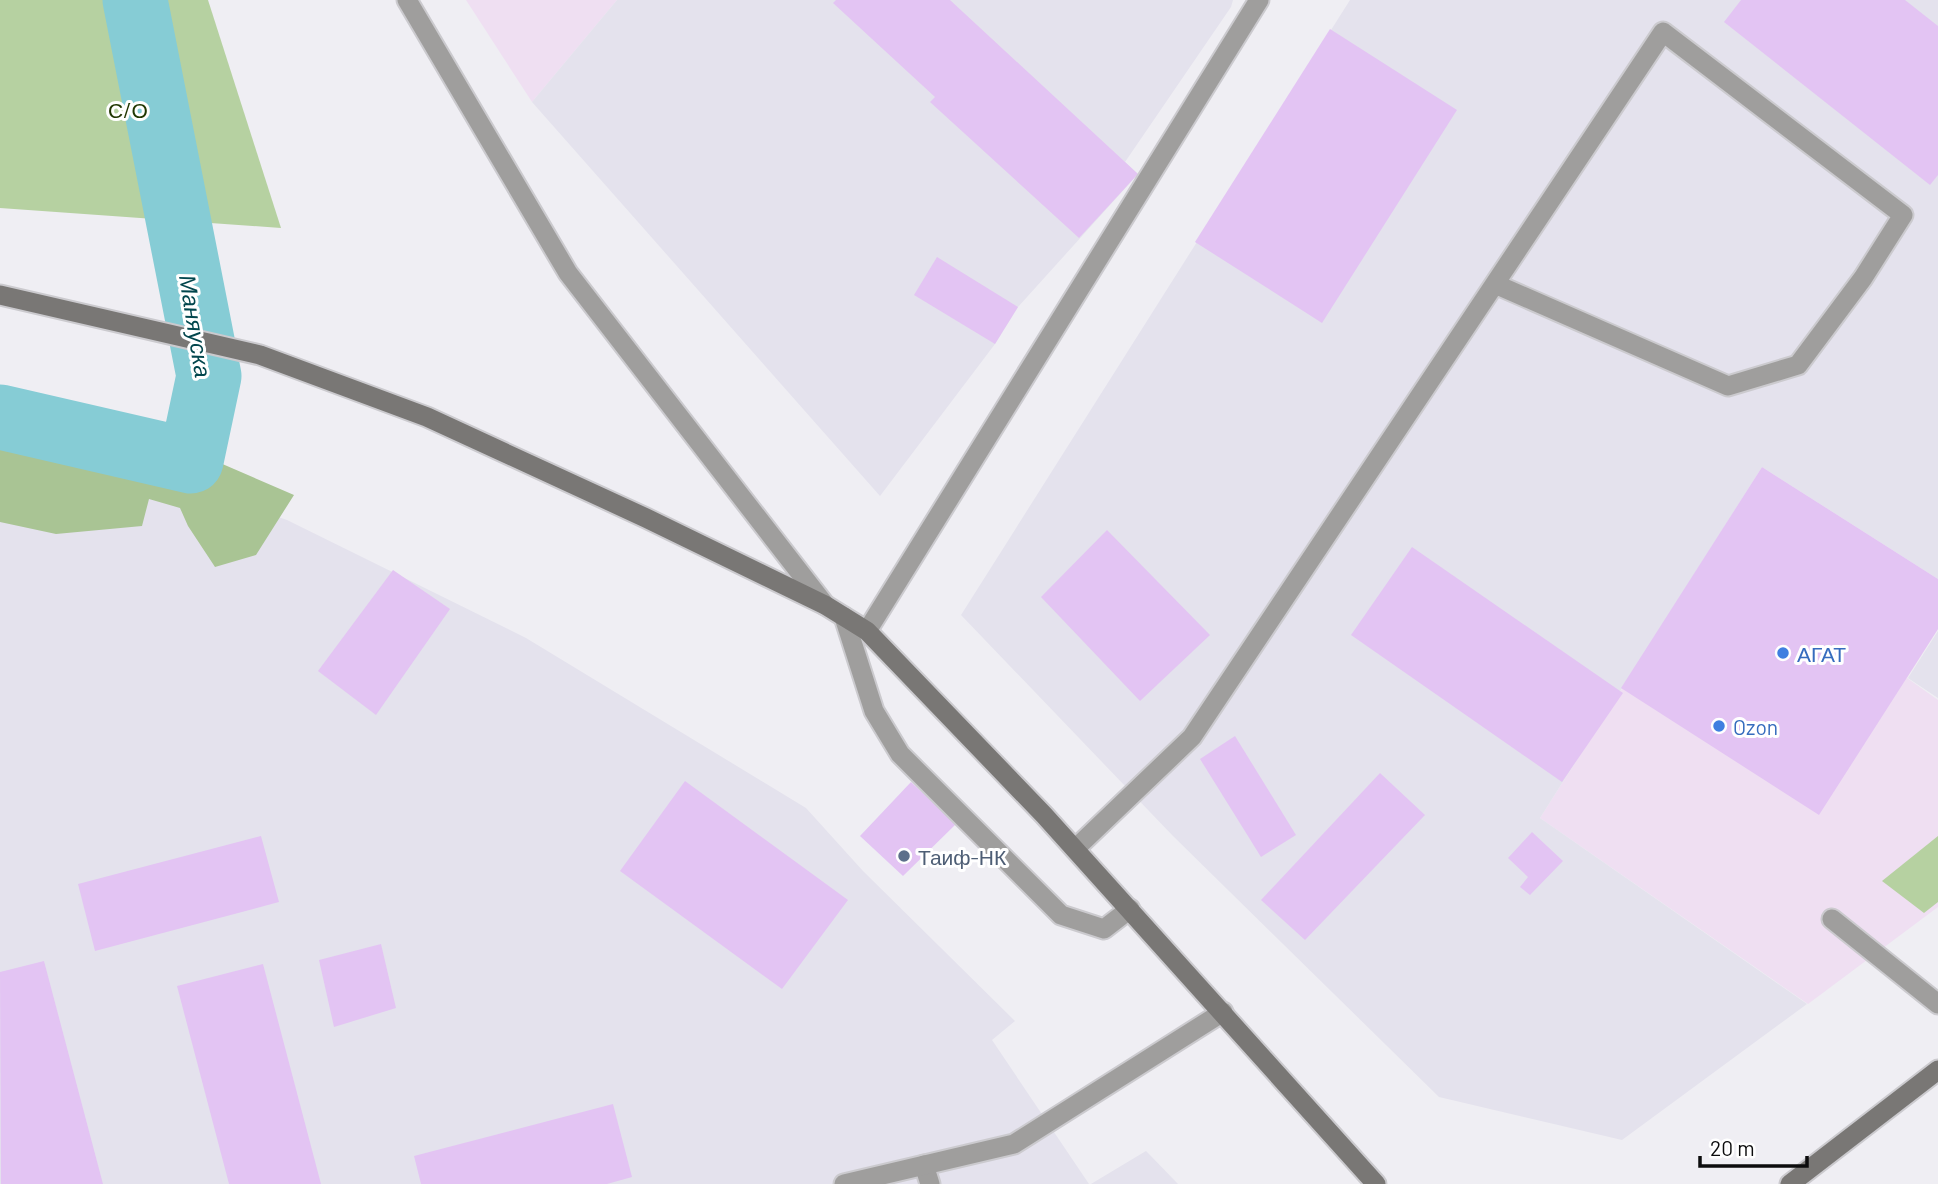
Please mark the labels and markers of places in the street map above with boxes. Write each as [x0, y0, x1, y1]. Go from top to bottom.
place label: АГАТ [1797, 641, 1846, 666]
marker: АГАТ [1775, 645, 1791, 661]
place label: Ozon [1733, 714, 1778, 739]
marker: Ozon [1711, 718, 1727, 734]
place label: Таиф-НК [918, 844, 1007, 869]
marker: Таиф-НК [896, 848, 912, 864]

